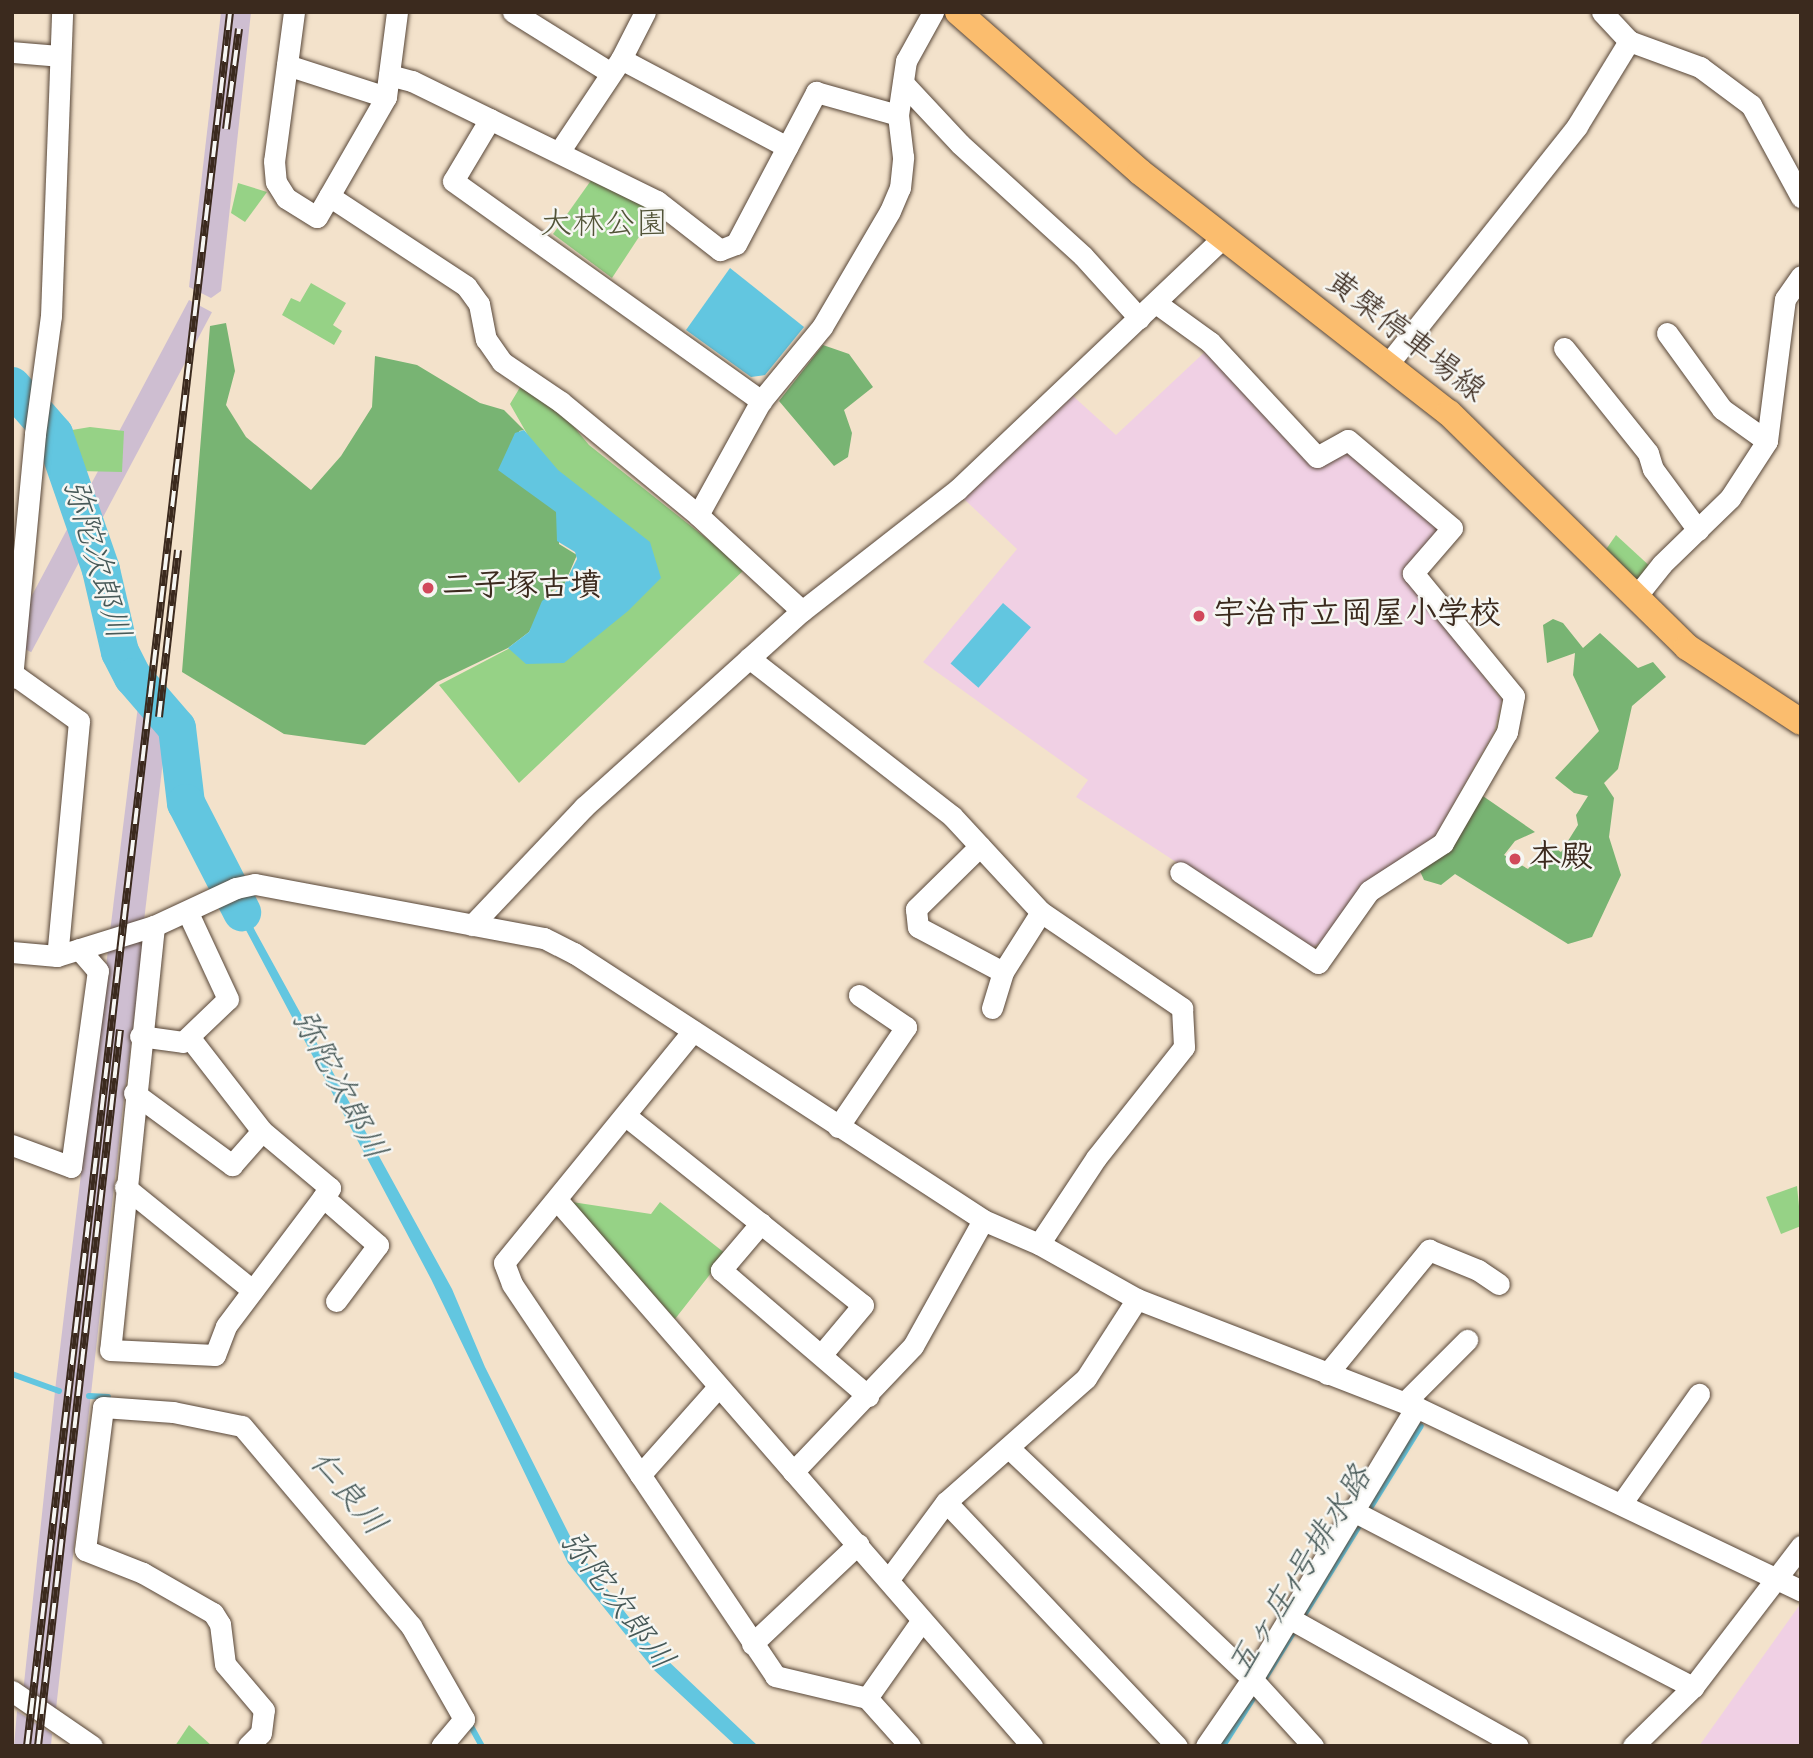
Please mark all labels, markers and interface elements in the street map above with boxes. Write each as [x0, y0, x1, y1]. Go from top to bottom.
park label: 大林公園 [540, 207, 668, 245]
street label: 黄檗停車場線 [1317, 264, 1491, 412]
water label: 弥陀次郎川 [52, 475, 136, 645]
place label: 二子塚古墳 [442, 569, 602, 607]
marker: 二子塚古墳 [420, 580, 436, 596]
place label: 宇治市立岡屋小学校 [1213, 597, 1501, 635]
marker: 宇治市立岡屋小学校 [1191, 608, 1207, 624]
place label: 本殿 [1529, 840, 1593, 878]
marker: 本殿 [1507, 851, 1523, 867]
water label: 弥陀次郎川 [281, 1004, 393, 1168]
water label: 仁良川 [299, 1444, 393, 1546]
water label: 五ヶ庄1号排水路 [1221, 1460, 1383, 1686]
water label: 弥陀次郎川 [550, 1524, 680, 1680]

